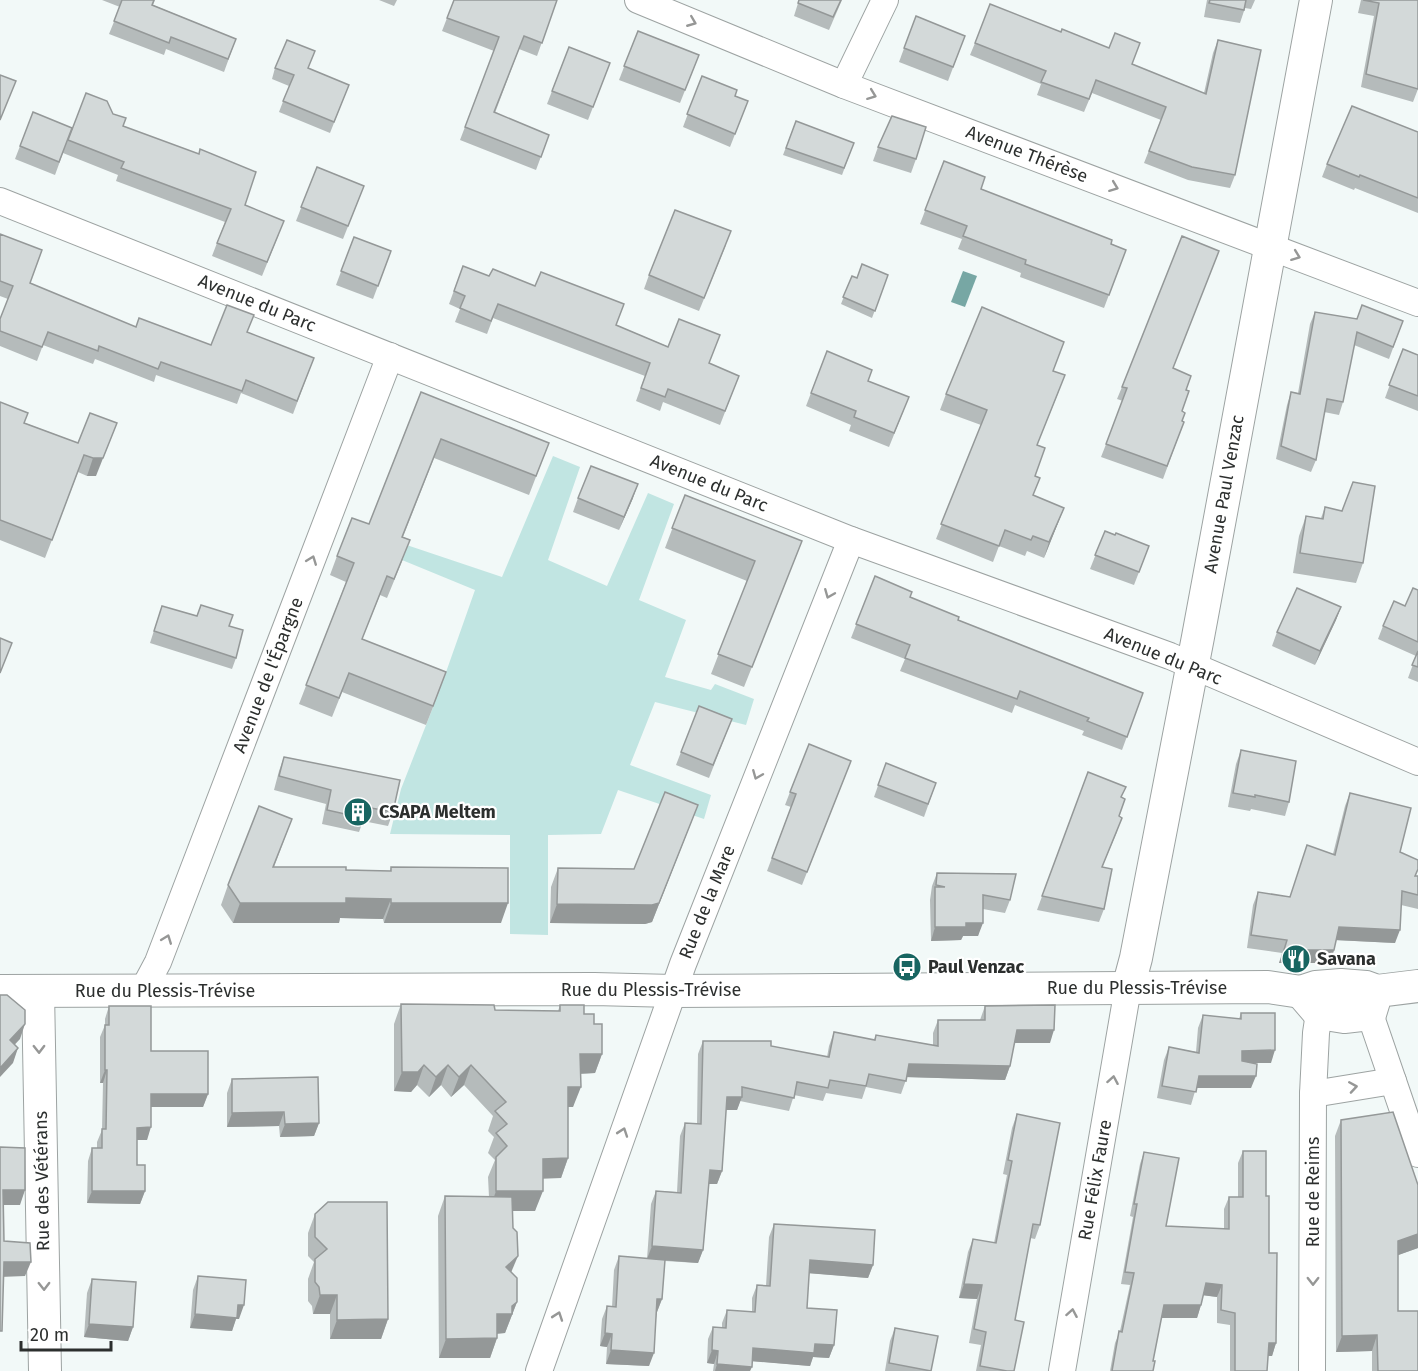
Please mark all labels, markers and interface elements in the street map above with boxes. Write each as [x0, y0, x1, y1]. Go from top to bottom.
one-way arrow [685, 15, 696, 27]
one-way arrow [867, 88, 877, 101]
street label: Avenue Thérèse [963, 121, 1091, 187]
one-way arrow [1108, 179, 1119, 192]
one-way arrow [1290, 249, 1301, 261]
street label: Avenue du Parc [195, 269, 319, 337]
street label: Avenue Paul Venzac [1199, 413, 1249, 575]
street label: Avenue du Parc [647, 449, 771, 517]
one-way arrow [304, 556, 317, 566]
one-way arrow [824, 588, 837, 599]
street label: Avenue de l'Épargne [227, 594, 308, 756]
street label: Avenue du Parc [1101, 622, 1225, 690]
one-way arrow [752, 770, 765, 780]
building icon: CSAPA Meltem [342, 796, 374, 828]
place label: CSAPA Meltem [379, 801, 496, 823]
street label: Rue de la Mare [674, 842, 740, 962]
one-way arrow [159, 934, 172, 944]
restaurant icon: Savana [1280, 943, 1312, 975]
place label: Savana [1317, 948, 1376, 970]
bus stop icon: Paul Venzac [891, 951, 923, 983]
place label: Paul Venzac [928, 956, 1025, 978]
street label: Rue du Plessis-Trévise [1047, 977, 1227, 999]
street label: Rue du Plessis-Trévise [561, 979, 741, 1001]
street label: Rue du Plessis-Trévise [75, 980, 255, 1002]
one-way arrow [33, 1045, 45, 1054]
one-way arrow [1106, 1075, 1119, 1085]
one-way arrow [1348, 1082, 1357, 1094]
street label: Rue des Vétérans [30, 1111, 54, 1251]
street label: Rue Félix Faure [1074, 1118, 1116, 1242]
one-way arrow [616, 1127, 629, 1138]
street label: Rue de Reims [1302, 1137, 1324, 1247]
one-way arrow [1307, 1277, 1319, 1286]
one-way arrow [37, 1282, 50, 1291]
one-way arrow [1065, 1309, 1078, 1319]
one-way arrow [551, 1311, 564, 1322]
scale bar [21, 1314, 111, 1352]
text: 20 m [30, 1324, 69, 1346]

